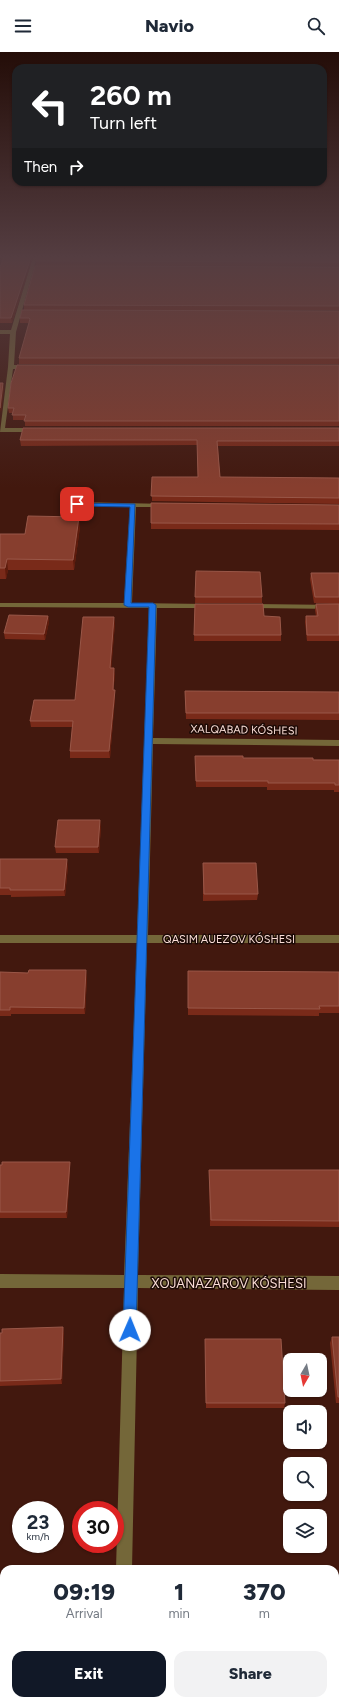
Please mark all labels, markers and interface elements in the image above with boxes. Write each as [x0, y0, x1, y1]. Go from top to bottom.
icon: menu [12, 15, 34, 37]
text: Navio [145, 15, 194, 37]
icon: search [305, 15, 327, 37]
text: 260 m [90, 78, 172, 112]
icon: left [24, 80, 76, 132]
text: Turn left [90, 112, 157, 134]
icon: right [65, 156, 87, 178]
text: Then [24, 158, 57, 176]
pin [60, 487, 94, 521]
icon: arrive [66, 493, 88, 515]
street label: XALQABAD KÓSHESI [190, 722, 298, 737]
street label: QASIM AUEZOV KÓSHESI [163, 932, 295, 946]
street label: XOJANAZAROV KÓSHESI [152, 1276, 306, 1291]
position arrow [109, 1309, 151, 1351]
north arrow [283, 1353, 327, 1397]
map controls [283, 1353, 327, 1553]
button: sound [283, 1405, 327, 1449]
button: search [283, 1457, 327, 1501]
speed limit sign: 30 [72, 1501, 124, 1553]
button: layers [283, 1509, 327, 1553]
text: 23 [27, 1510, 49, 1534]
text: km/h [27, 1530, 49, 1543]
text: 09:19 [53, 1577, 115, 1606]
text: 1 [174, 1577, 184, 1606]
text: 370 [243, 1577, 286, 1606]
text: Arrival [66, 1606, 103, 1621]
text: min [168, 1606, 190, 1621]
text: m [259, 1606, 270, 1621]
button: Exit [12, 1651, 166, 1697]
button: Share [174, 1651, 327, 1697]

